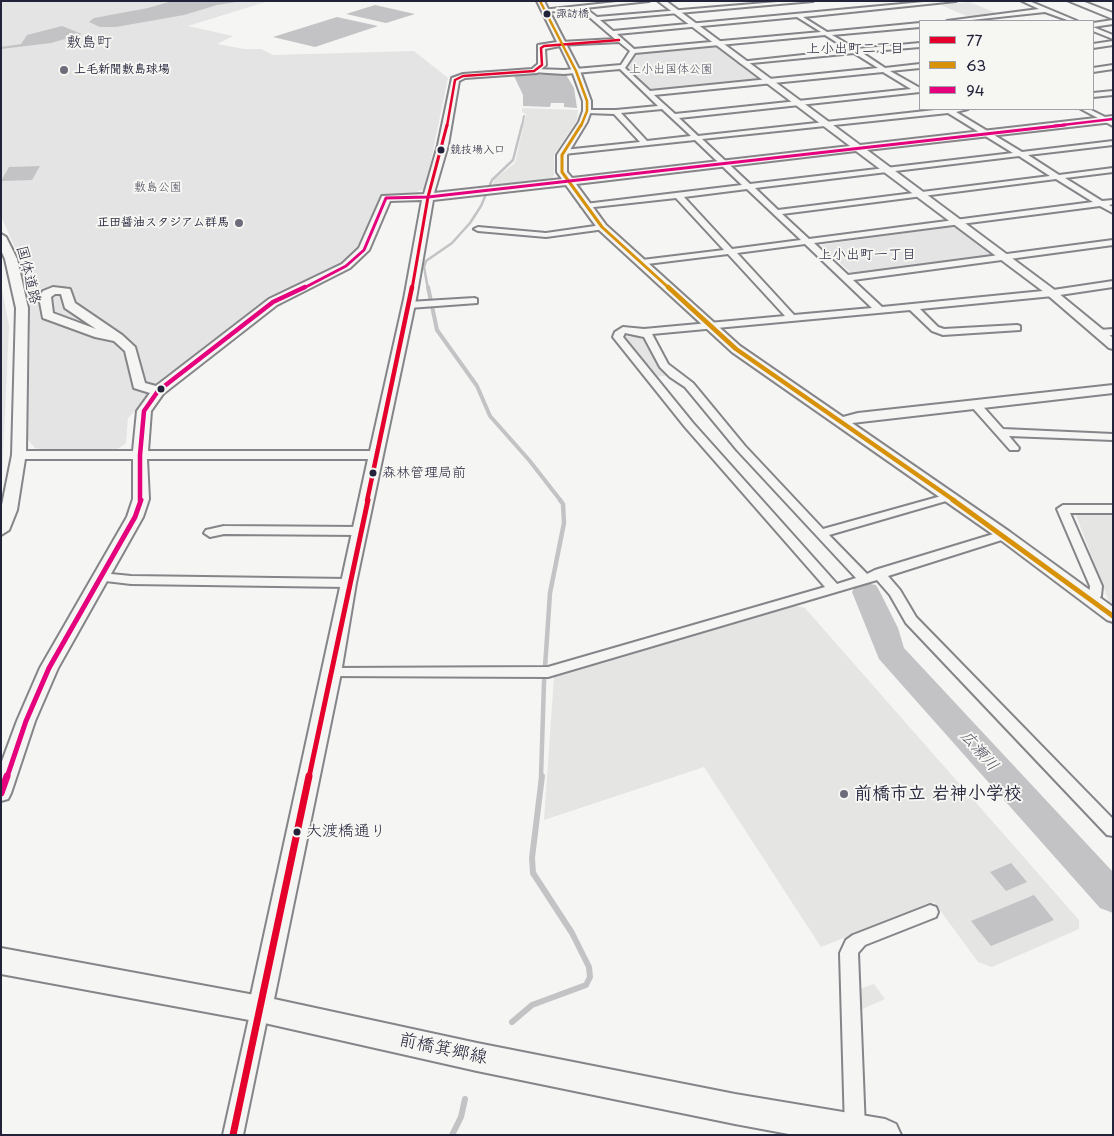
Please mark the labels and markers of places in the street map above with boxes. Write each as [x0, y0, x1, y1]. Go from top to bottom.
place label: 諏訪橋 [556, 7, 589, 21]
marker: 諏訪橋 [542, 9, 552, 19]
place label: 上毛新聞敷島球場 [74, 63, 170, 77]
marker: 上毛新聞敷島球場 [58, 64, 70, 76]
place label: 競技場入口 [450, 143, 505, 157]
marker: 競技場入口 [436, 145, 446, 155]
place label: 正田醤油スタジアム群馬 [97, 216, 229, 230]
marker: 正田醤油スタジアム群馬 [233, 217, 245, 229]
unlabelled marker [156, 384, 166, 394]
place label: 森林管理局前 [382, 465, 466, 481]
marker: 森林管理局前 [368, 468, 378, 478]
place label: 前橋市立 岩神小学校 [854, 783, 1022, 805]
marker: 前橋市立 岩神小学校 [838, 788, 850, 800]
place label: 大渡橋通り [306, 822, 386, 842]
marker: 大渡橋通り [292, 827, 302, 837]

